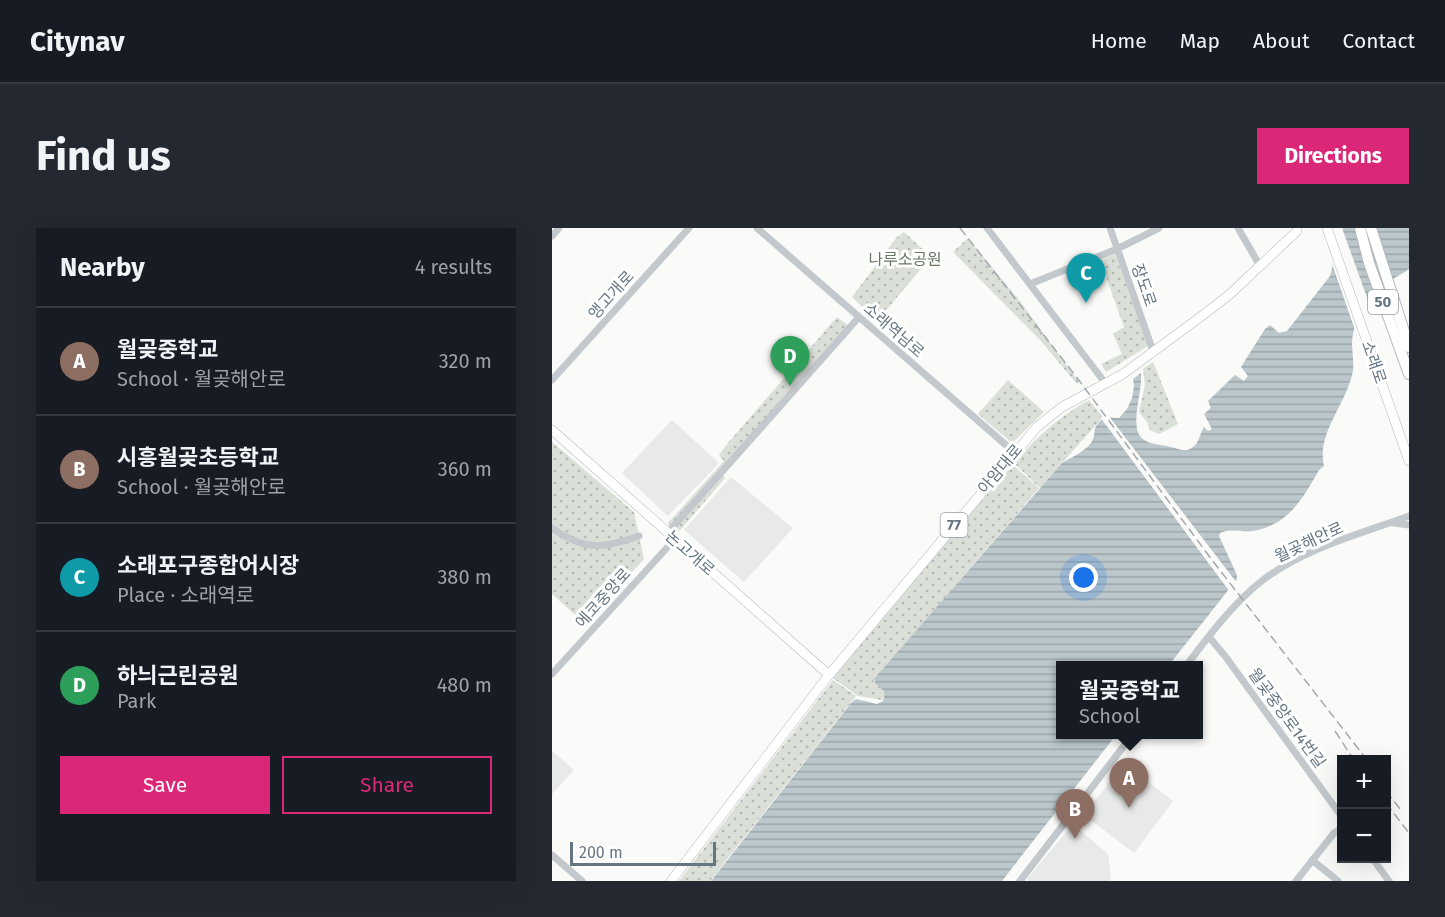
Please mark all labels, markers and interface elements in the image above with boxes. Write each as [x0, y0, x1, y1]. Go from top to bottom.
text: Citynav [30, 25, 125, 58]
text: Home [1091, 28, 1147, 54]
text: Map [1180, 28, 1220, 54]
text: About [1253, 28, 1310, 54]
text: Contact [1343, 28, 1415, 54]
button: Directions [1257, 128, 1409, 184]
text: Find us [36, 131, 171, 181]
park label: 나루소공원 [868, 250, 942, 269]
text: Nearby [60, 252, 145, 283]
pin: C [1066, 254, 1106, 303]
text: 4 results [415, 255, 492, 279]
street label: 장도로 [1128, 261, 1160, 309]
street label: 앵고개로 [584, 267, 638, 323]
road number: 50 [1368, 290, 1398, 314]
street label: 소래역남로 [860, 299, 928, 361]
text: 월곶중학교 [117, 336, 218, 363]
pin: D [770, 336, 810, 386]
street label: 소래로 [1358, 338, 1390, 386]
text: A [74, 349, 85, 373]
text: 320 m [439, 349, 492, 373]
text: School · 월곶해안로 [117, 367, 286, 391]
street label: 아암대로 [974, 440, 1026, 498]
text: 시흥월곶초등학교 [117, 444, 279, 471]
text: B [73, 457, 86, 481]
text: 360 m [438, 457, 492, 481]
text: School · 월곶해안로 [117, 475, 286, 499]
road number: 77 [940, 513, 968, 537]
street label: 월곶해안로 [1272, 518, 1347, 566]
street label: 논고개로 [662, 527, 719, 580]
text: 소래포구종합어시장 [117, 552, 299, 579]
your location [1069, 563, 1098, 592]
street label: 에코중앙로 [571, 564, 635, 632]
text: C [74, 565, 85, 589]
text: 380 m [437, 565, 492, 589]
text: Place · 소래역로 [117, 583, 254, 607]
popup [1056, 661, 1203, 739]
text: 하늬근린공원 [117, 662, 238, 689]
street label: 월곶중앙로14번길 [1244, 664, 1330, 772]
text: D [73, 673, 86, 697]
text: 480 m [437, 673, 492, 697]
text: 월곶중학교 [1079, 677, 1180, 704]
text: Park [117, 689, 156, 713]
text: School [1079, 704, 1140, 728]
map controls [1337, 755, 1391, 863]
button: + [1337, 755, 1391, 809]
button: Save [60, 756, 270, 814]
button: Share [282, 756, 492, 814]
pin: A [1110, 758, 1148, 808]
pin: B [1056, 790, 1094, 839]
button: − [1337, 809, 1391, 863]
scale bar [570, 839, 716, 866]
text: 200 m [579, 843, 623, 862]

